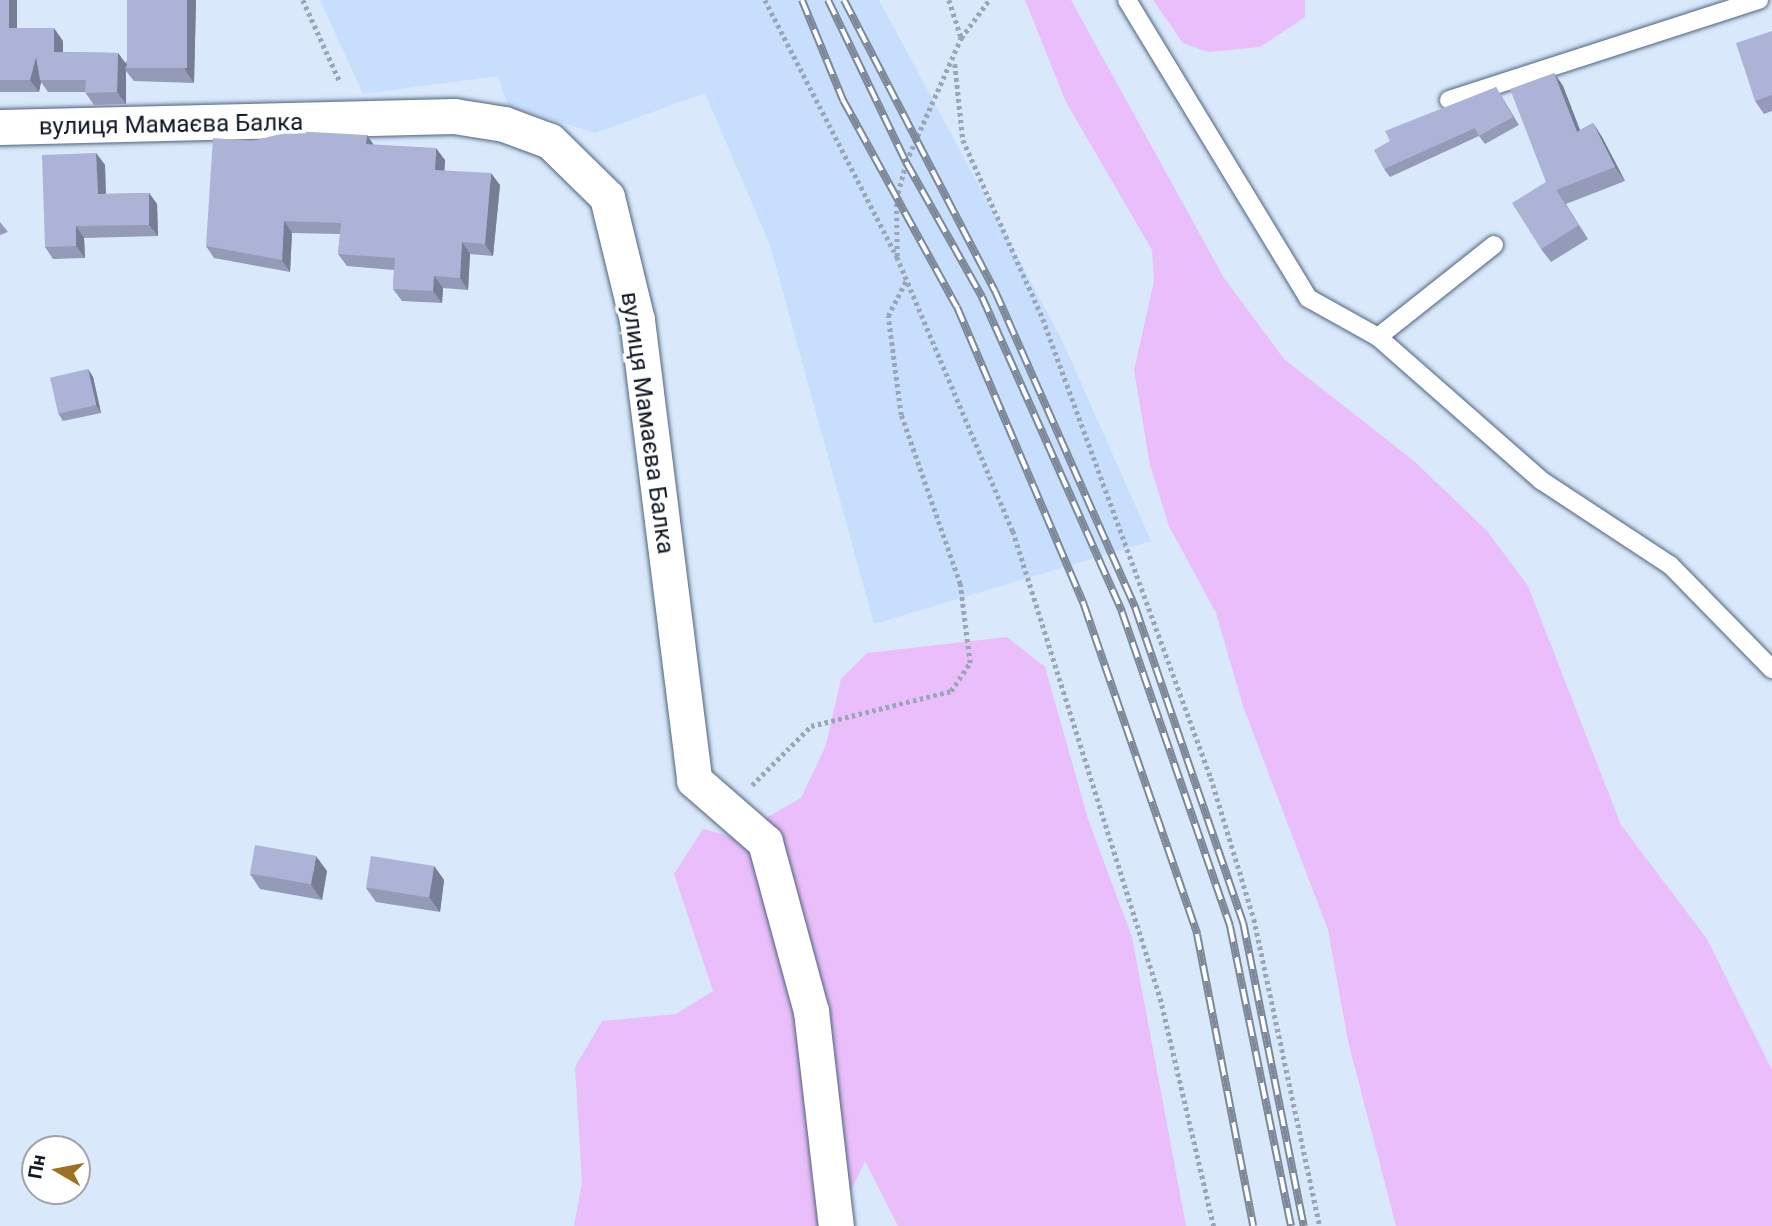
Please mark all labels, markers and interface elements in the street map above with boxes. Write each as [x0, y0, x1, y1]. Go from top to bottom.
street label: вулиця Мамаєва Балка [39, 108, 303, 142]
street label: вулиця Мамаєва Балка [614, 290, 680, 556]
north arrow [21, 1135, 91, 1205]
text: Пн [23, 1153, 50, 1181]

